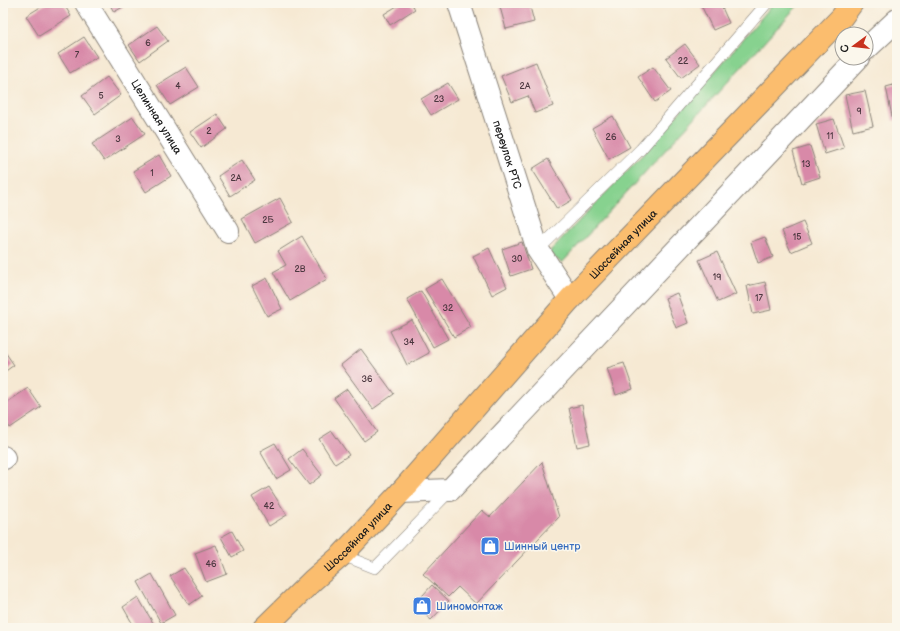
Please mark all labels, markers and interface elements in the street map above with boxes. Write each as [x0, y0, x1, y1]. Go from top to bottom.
north arrow [834, 26, 874, 66]
house number: 6 [145, 38, 151, 49]
text: С [837, 43, 852, 54]
house number: 7 [75, 50, 80, 61]
house number: 22 [678, 56, 689, 67]
street label: Целинная улица [128, 77, 185, 157]
house number: 4 [175, 81, 181, 92]
house number: 2А [520, 81, 531, 92]
house number: 5 [98, 91, 104, 102]
house number: 23 [434, 94, 445, 105]
house number: 9 [856, 106, 862, 117]
street label: переулок РТС [490, 119, 524, 191]
house number: 2 [206, 126, 212, 137]
house number: 11 [827, 131, 833, 142]
house number: 26 [606, 132, 617, 143]
house number: 3 [115, 134, 121, 145]
house number: 13 [801, 159, 811, 170]
house number: 1 [150, 168, 154, 179]
house number: 2А [231, 173, 242, 184]
street label: Шоссейная улица [587, 206, 660, 282]
house number: 2Б [262, 215, 275, 226]
house number: 15 [793, 232, 801, 243]
house number: 30 [512, 254, 522, 265]
house number: 2В [294, 264, 306, 275]
house number: 19 [713, 272, 721, 283]
house number: 17 [755, 293, 764, 304]
house number: 32 [443, 303, 454, 314]
house number: 34 [403, 337, 415, 348]
house number: 36 [361, 374, 373, 385]
street label: Шоссейная улица [322, 499, 395, 575]
house number: 42 [264, 501, 275, 512]
shop icon: Шинный центр [479, 535, 501, 557]
place label: Шинный центр [504, 540, 581, 553]
house number: 46 [206, 559, 217, 570]
shop icon: Шиномонтаж [411, 595, 433, 617]
place label: Шиномонтаж [436, 600, 503, 613]

